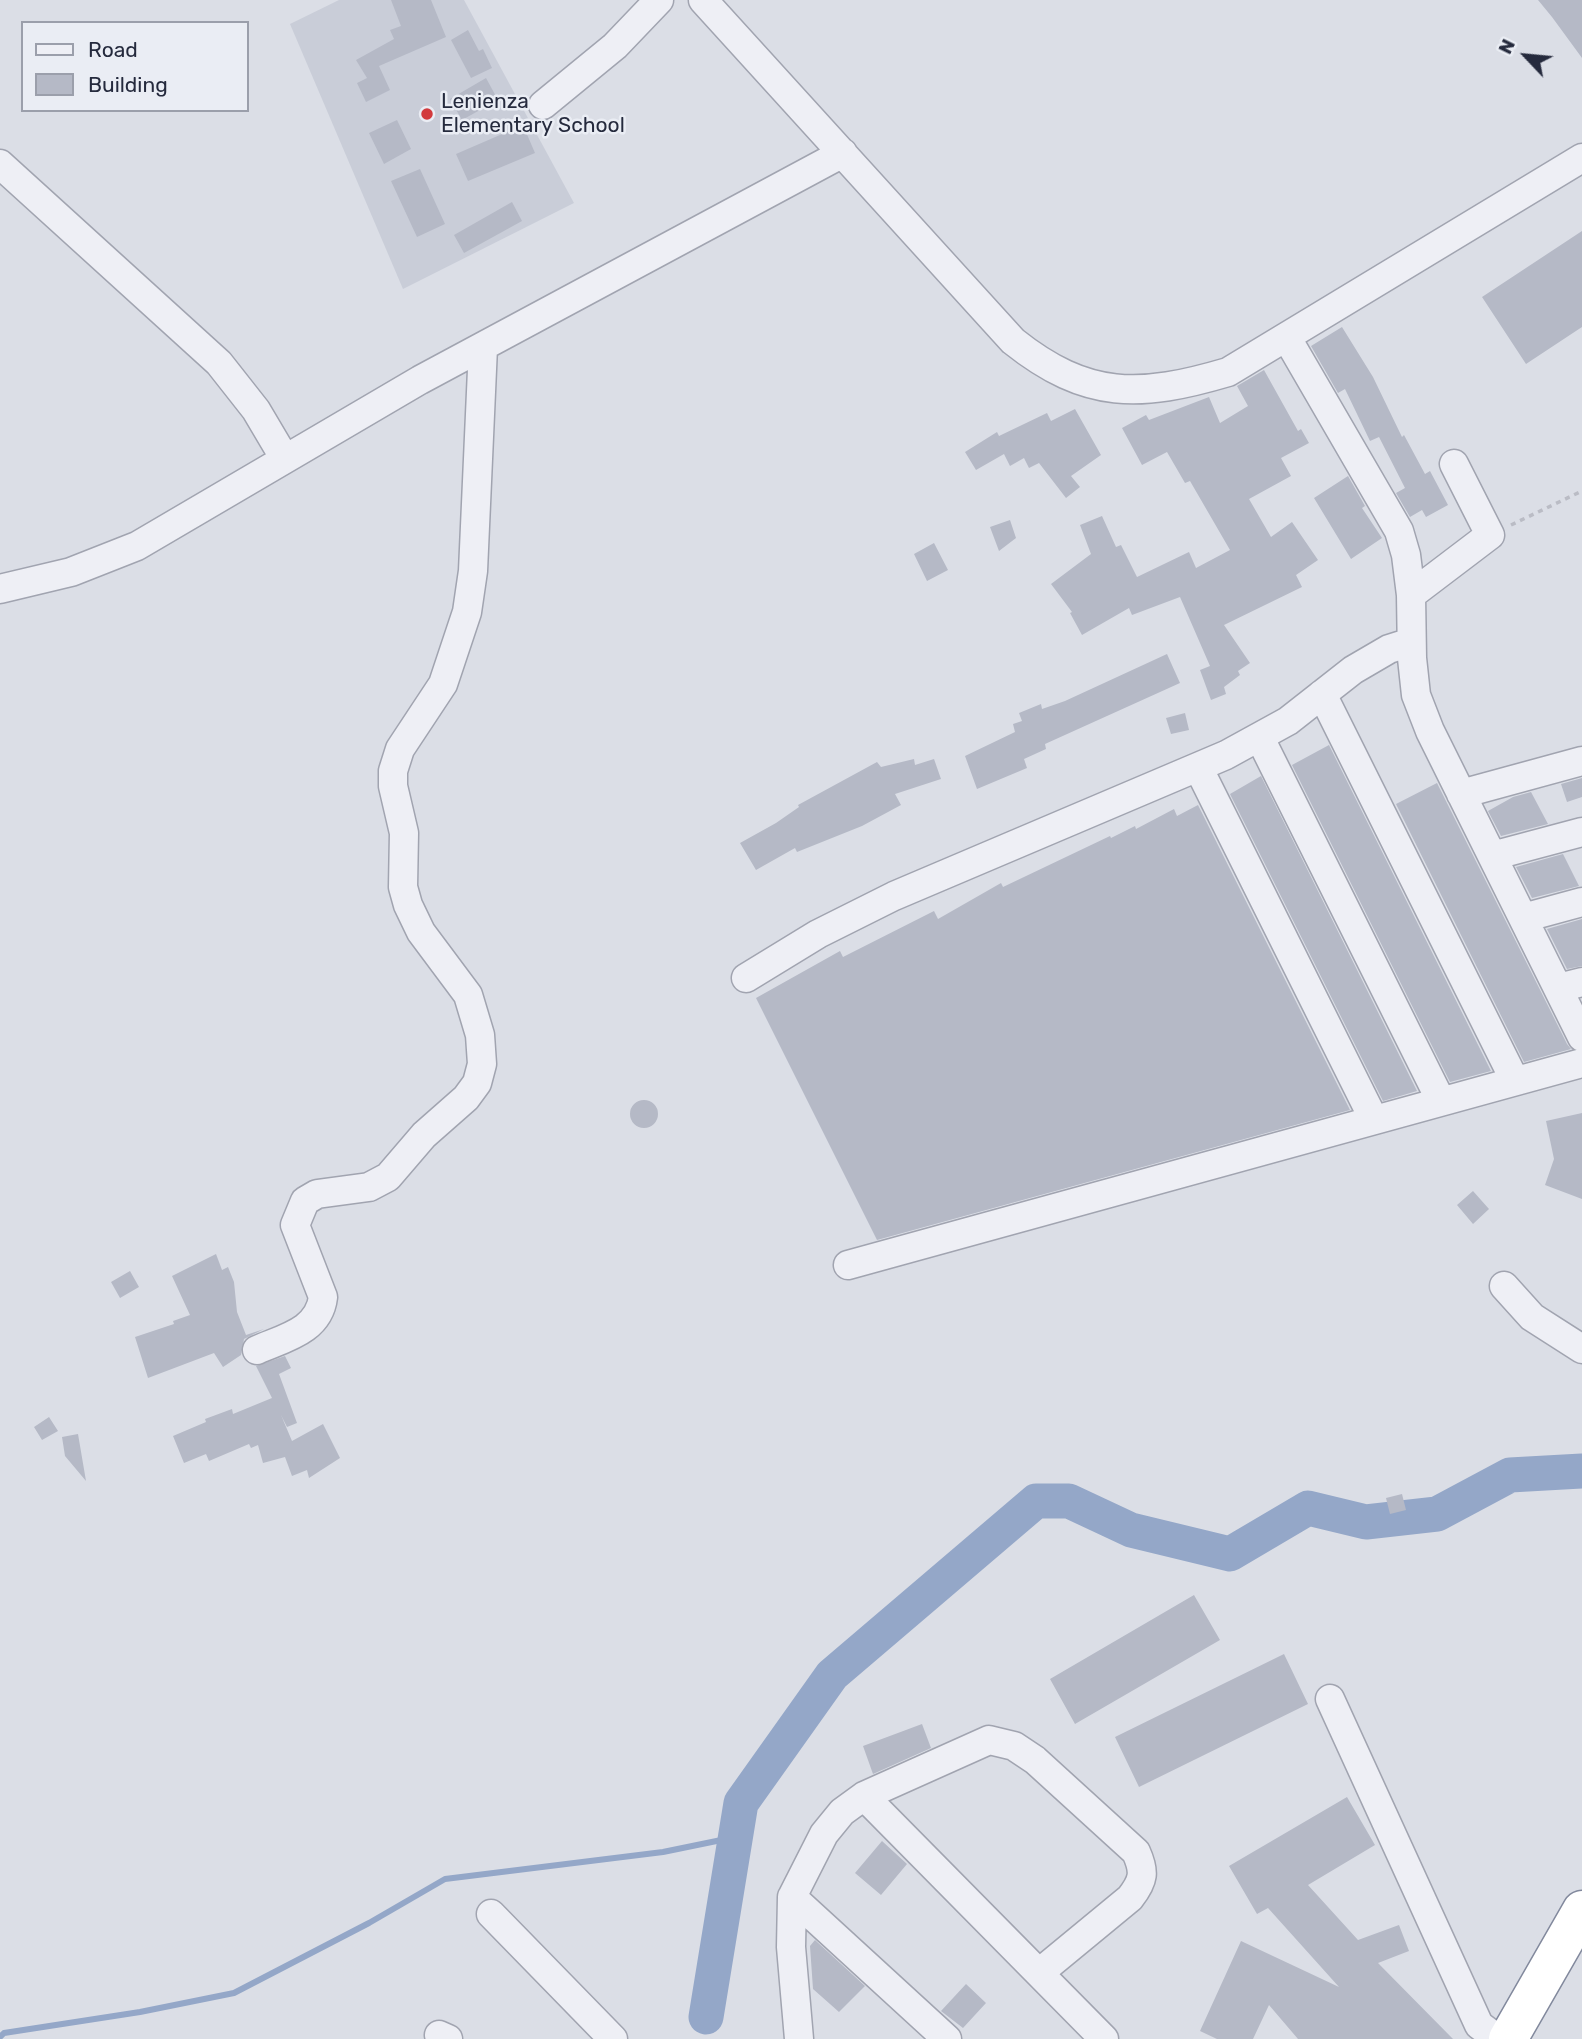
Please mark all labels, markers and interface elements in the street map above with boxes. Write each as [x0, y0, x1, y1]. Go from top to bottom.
legend [21, 21, 248, 112]
north arrow [1491, 21, 1561, 91]
text: N [1493, 35, 1520, 58]
text: Road [88, 37, 138, 62]
text: Building [88, 72, 168, 97]
place label: Lenienza Elementary School [441, 89, 625, 139]
marker: Lenienza Elementary School [419, 106, 435, 122]

